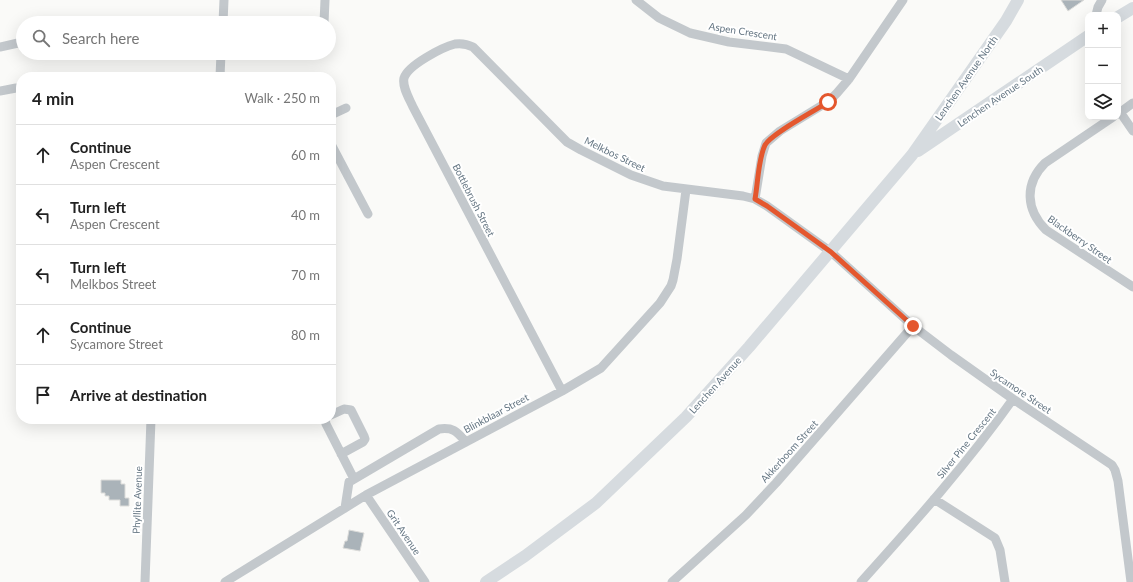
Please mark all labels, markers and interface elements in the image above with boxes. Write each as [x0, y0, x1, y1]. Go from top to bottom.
map controls [1085, 12, 1121, 120]
button: + [1085, 12, 1121, 48]
search box [16, 16, 336, 60]
street label: Aspen Crescent [708, 20, 778, 42]
icon: search [30, 27, 52, 49]
text: Search here [62, 29, 139, 47]
street label: Lenchen Avenue North [932, 33, 1000, 123]
button: − [1085, 48, 1121, 84]
street label: Lenchen Avenue South [955, 63, 1045, 129]
button: layers [1085, 84, 1121, 120]
text: 4 min [32, 88, 74, 109]
text: Walk · 250 m [244, 90, 320, 106]
route start [819, 93, 837, 111]
street label: Melkbos Street [583, 134, 648, 174]
text: Continue [70, 138, 131, 156]
icon: ahead [32, 144, 54, 166]
text: 60 m [291, 147, 320, 163]
text: Aspen Crescent [70, 156, 160, 172]
street label: Bottlebrush Street [450, 162, 498, 239]
text: Turn left [70, 198, 126, 216]
icon: left [32, 204, 54, 226]
text: 40 m [291, 207, 320, 223]
street label: Blackberry Street [1046, 212, 1115, 266]
text: Aspen Crescent [70, 216, 160, 232]
text: Turn left [70, 258, 126, 276]
icon: left [32, 264, 54, 286]
text: 70 m [291, 267, 320, 283]
text: Melkbos Street [70, 276, 156, 292]
route end [904, 317, 922, 335]
text: Continue [70, 318, 131, 336]
icon: ahead [32, 324, 54, 346]
text: 80 m [291, 327, 320, 343]
text: Sycamore Street [70, 336, 163, 352]
street label: Lenchen Avenue [686, 354, 744, 416]
street label: Sycamore Street [988, 366, 1054, 416]
icon: arrive [32, 384, 54, 406]
text: Arrive at destination [70, 386, 207, 404]
street label: Blinkblaar Street [461, 391, 531, 435]
street label: Silver Pine Crescent [934, 405, 998, 481]
street label: Akkerboom Street [758, 417, 820, 485]
street label: Phyllite Avenue [130, 466, 144, 534]
street label: Grit Avenue [384, 507, 424, 557]

